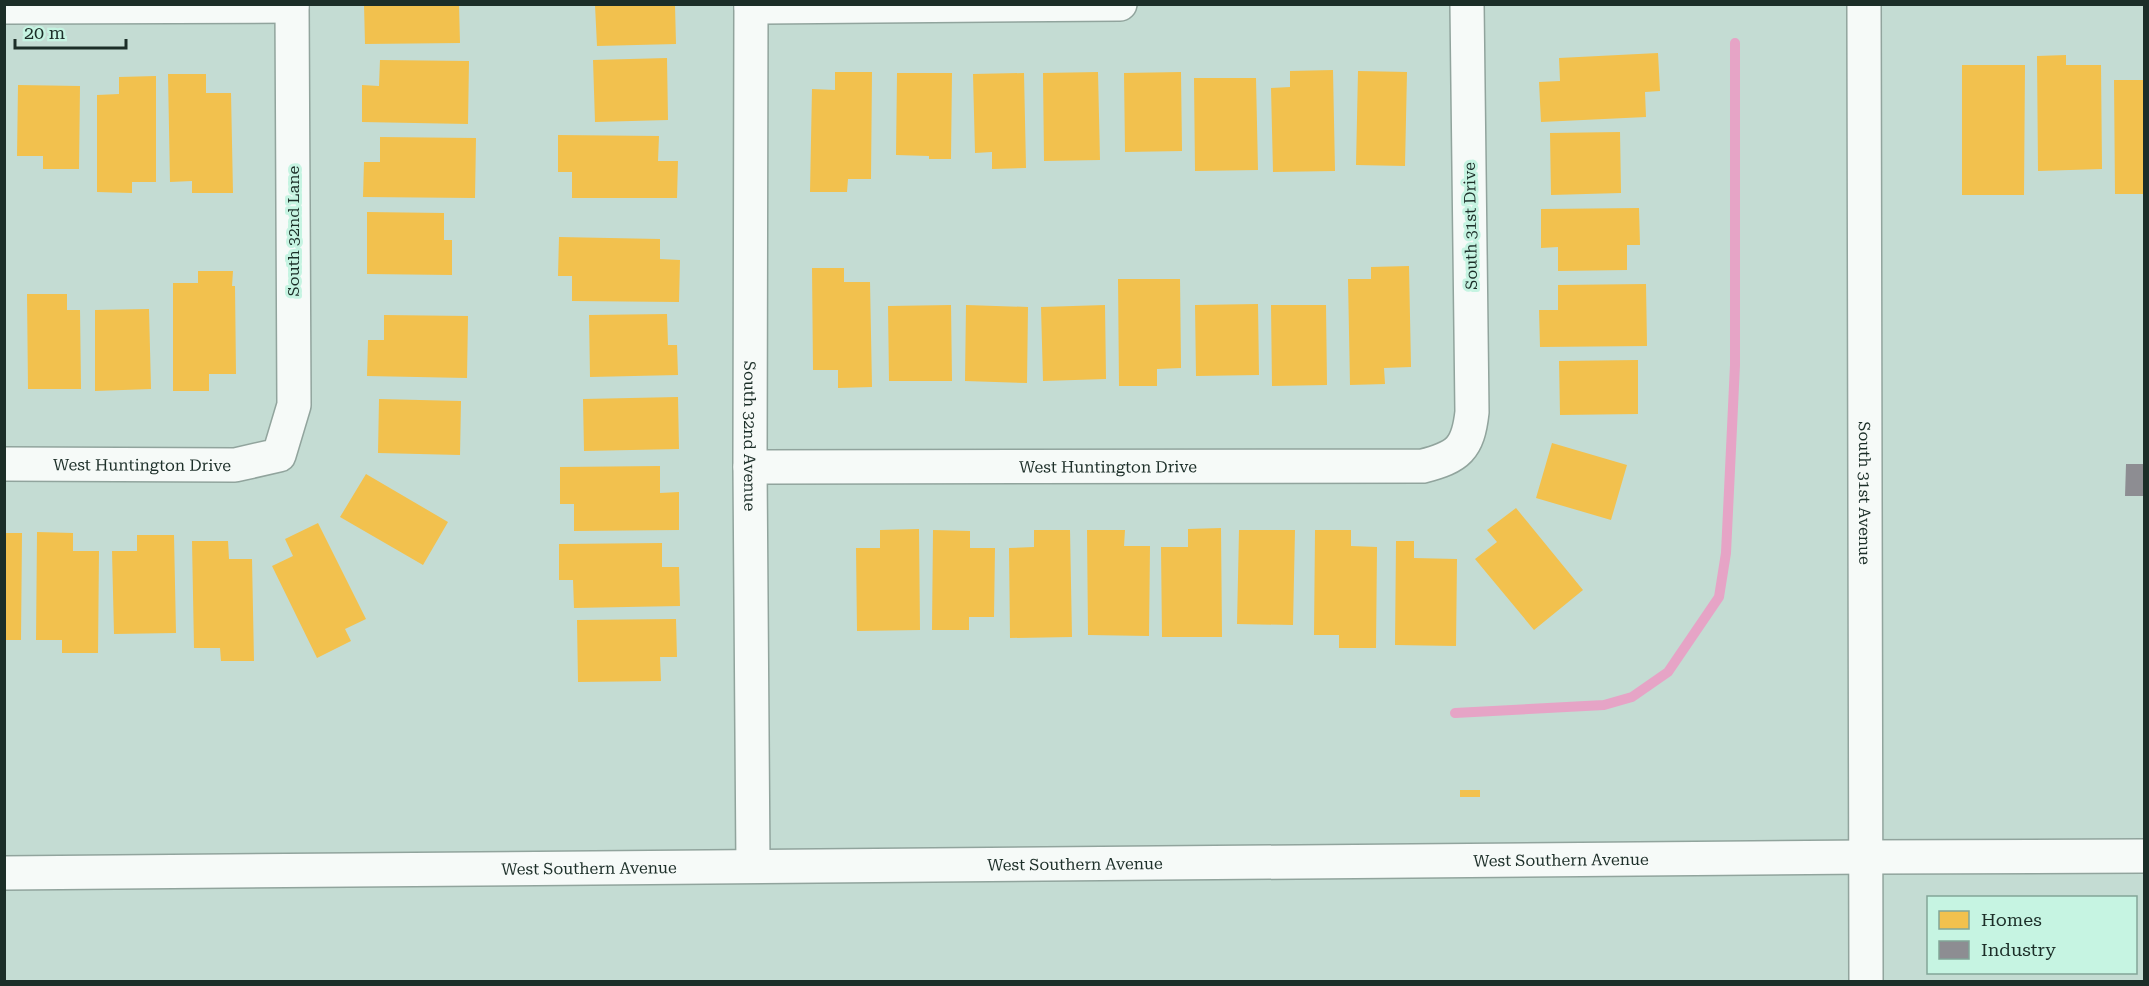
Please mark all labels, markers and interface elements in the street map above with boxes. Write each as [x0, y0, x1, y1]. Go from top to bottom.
scale bar [15, 12, 126, 50]
text: 20 m [24, 22, 65, 43]
street label: South 31st Drive [1460, 162, 1481, 290]
street label: South 32nd Lane [284, 165, 303, 296]
street label: South 32nd Avenue [740, 361, 759, 511]
street label: South 31st Avenue [1855, 421, 1874, 565]
street label: West Huntington Drive [53, 455, 231, 475]
street label: West Huntington Drive [1019, 457, 1197, 477]
street label: West Southern Avenue [1473, 850, 1649, 870]
street label: West Southern Avenue [987, 854, 1163, 875]
street label: West Southern Avenue [501, 858, 677, 879]
legend [1927, 896, 2137, 974]
text: Homes [1981, 909, 2042, 930]
text: Industry [1981, 939, 2056, 960]

